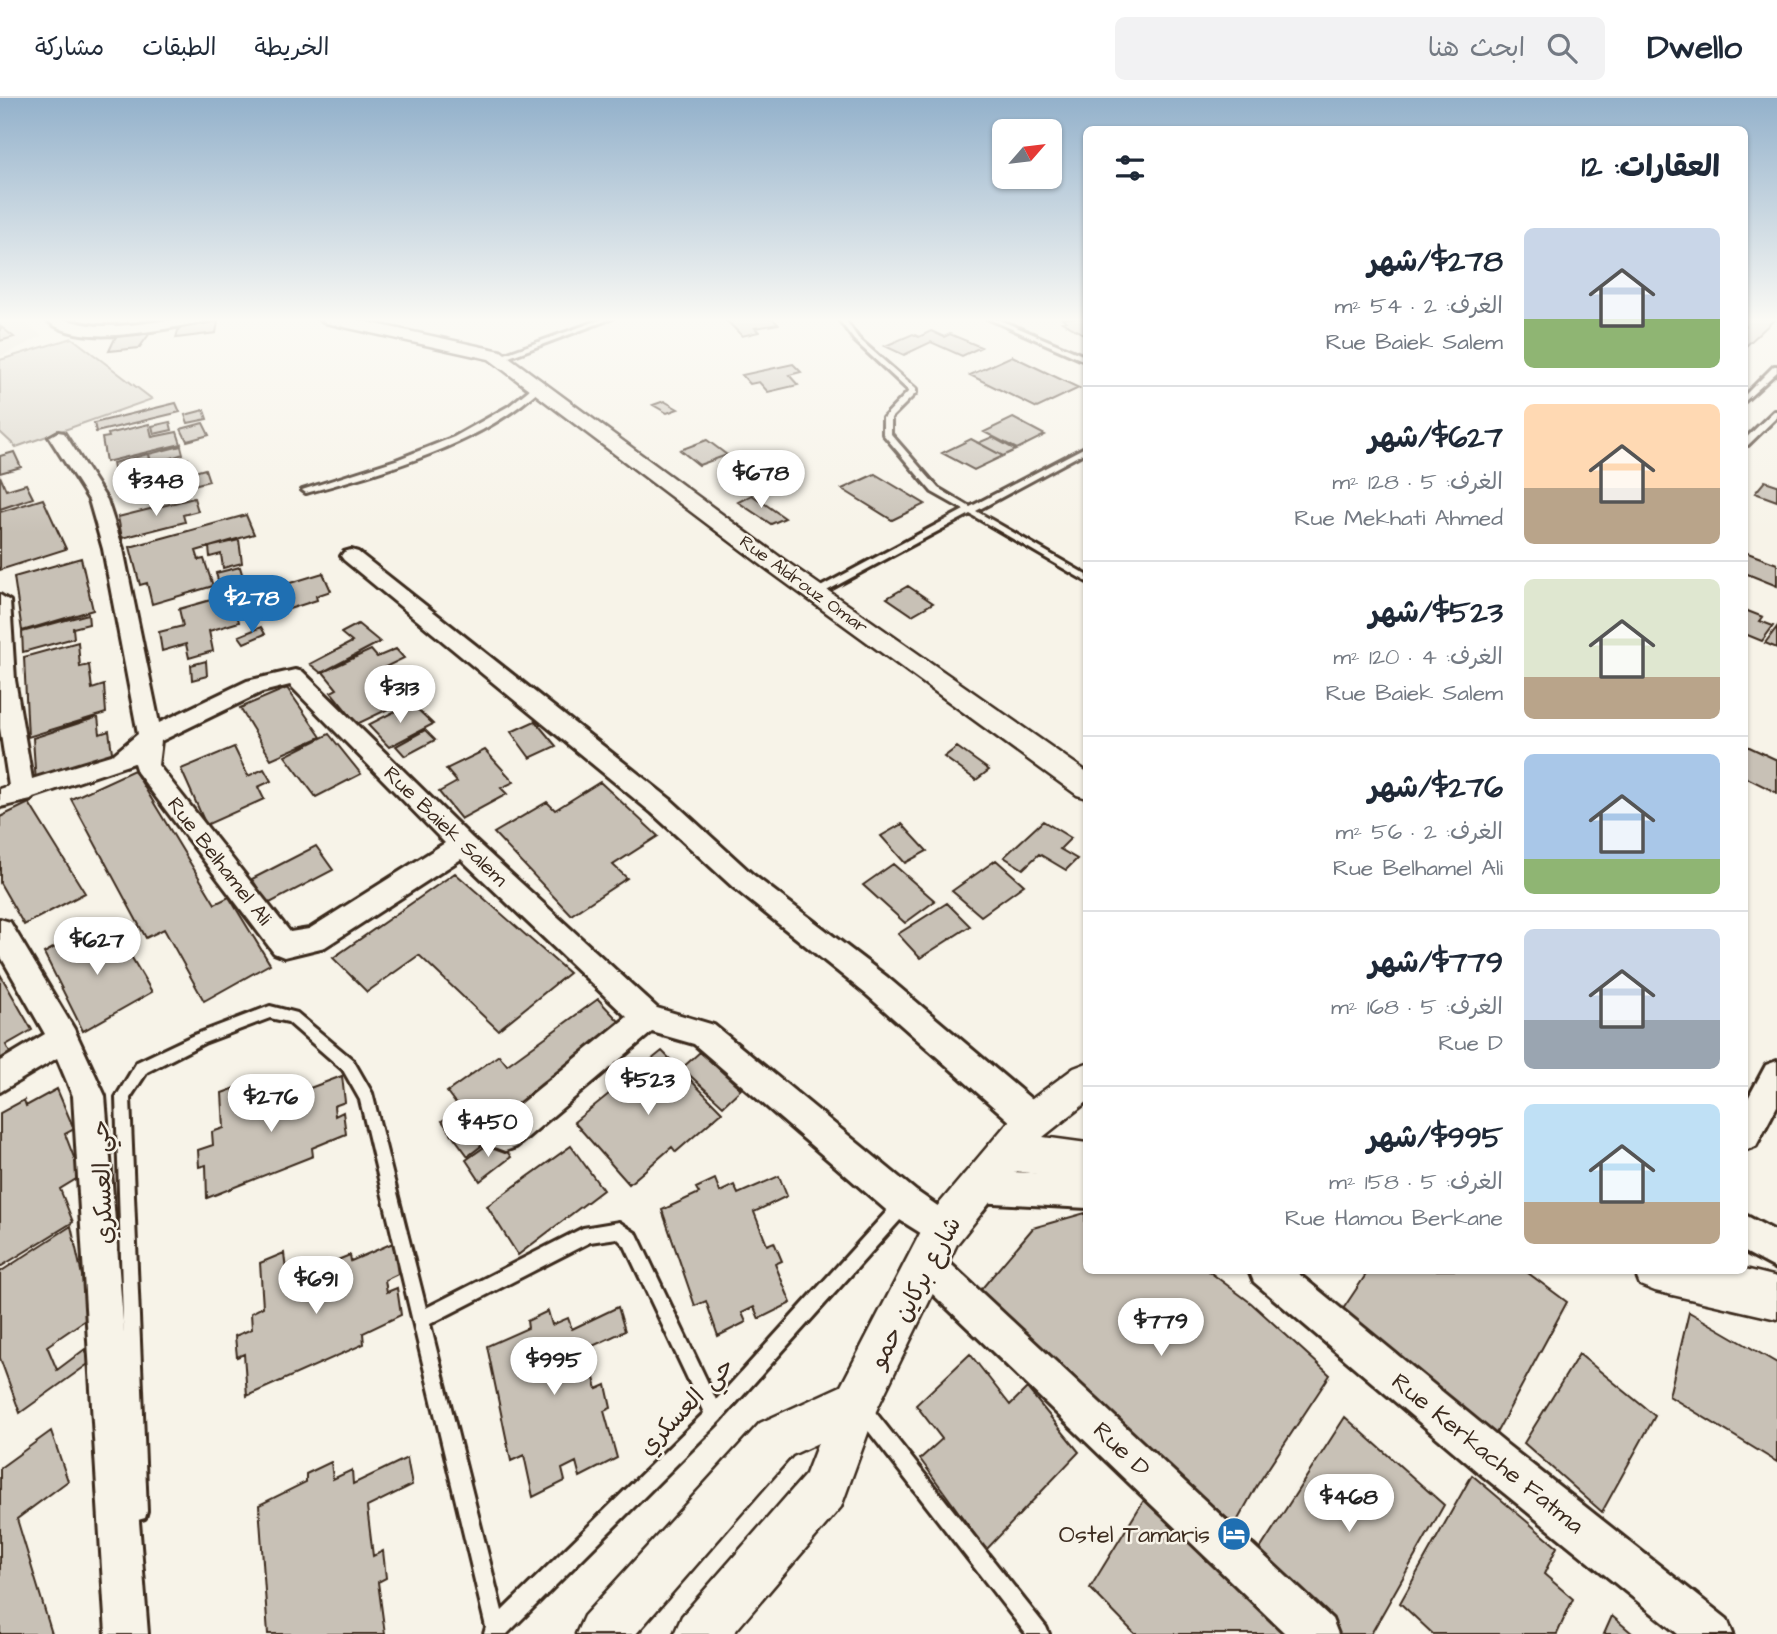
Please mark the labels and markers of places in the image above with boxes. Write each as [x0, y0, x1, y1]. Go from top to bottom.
pin: $678 [720, 450, 802, 510]
pin: $348 [115, 458, 197, 518]
pin: $278 [211, 575, 293, 635]
pin: $313 [359, 666, 441, 725]
pin: $627 [56, 918, 138, 977]
pin: $523 [607, 1058, 689, 1117]
pin: $276 [230, 1074, 312, 1134]
pin: $450 [447, 1100, 529, 1159]
pin: $691 [275, 1256, 357, 1316]
pin: $779 [1120, 1298, 1202, 1358]
pin: $995 [513, 1338, 595, 1397]
pin: $468 [1308, 1474, 1390, 1534]
hotel icon: Ostel Tamaris [1215, 1515, 1253, 1553]
place label: Ostel Tamaris [1059, 1518, 1210, 1552]

